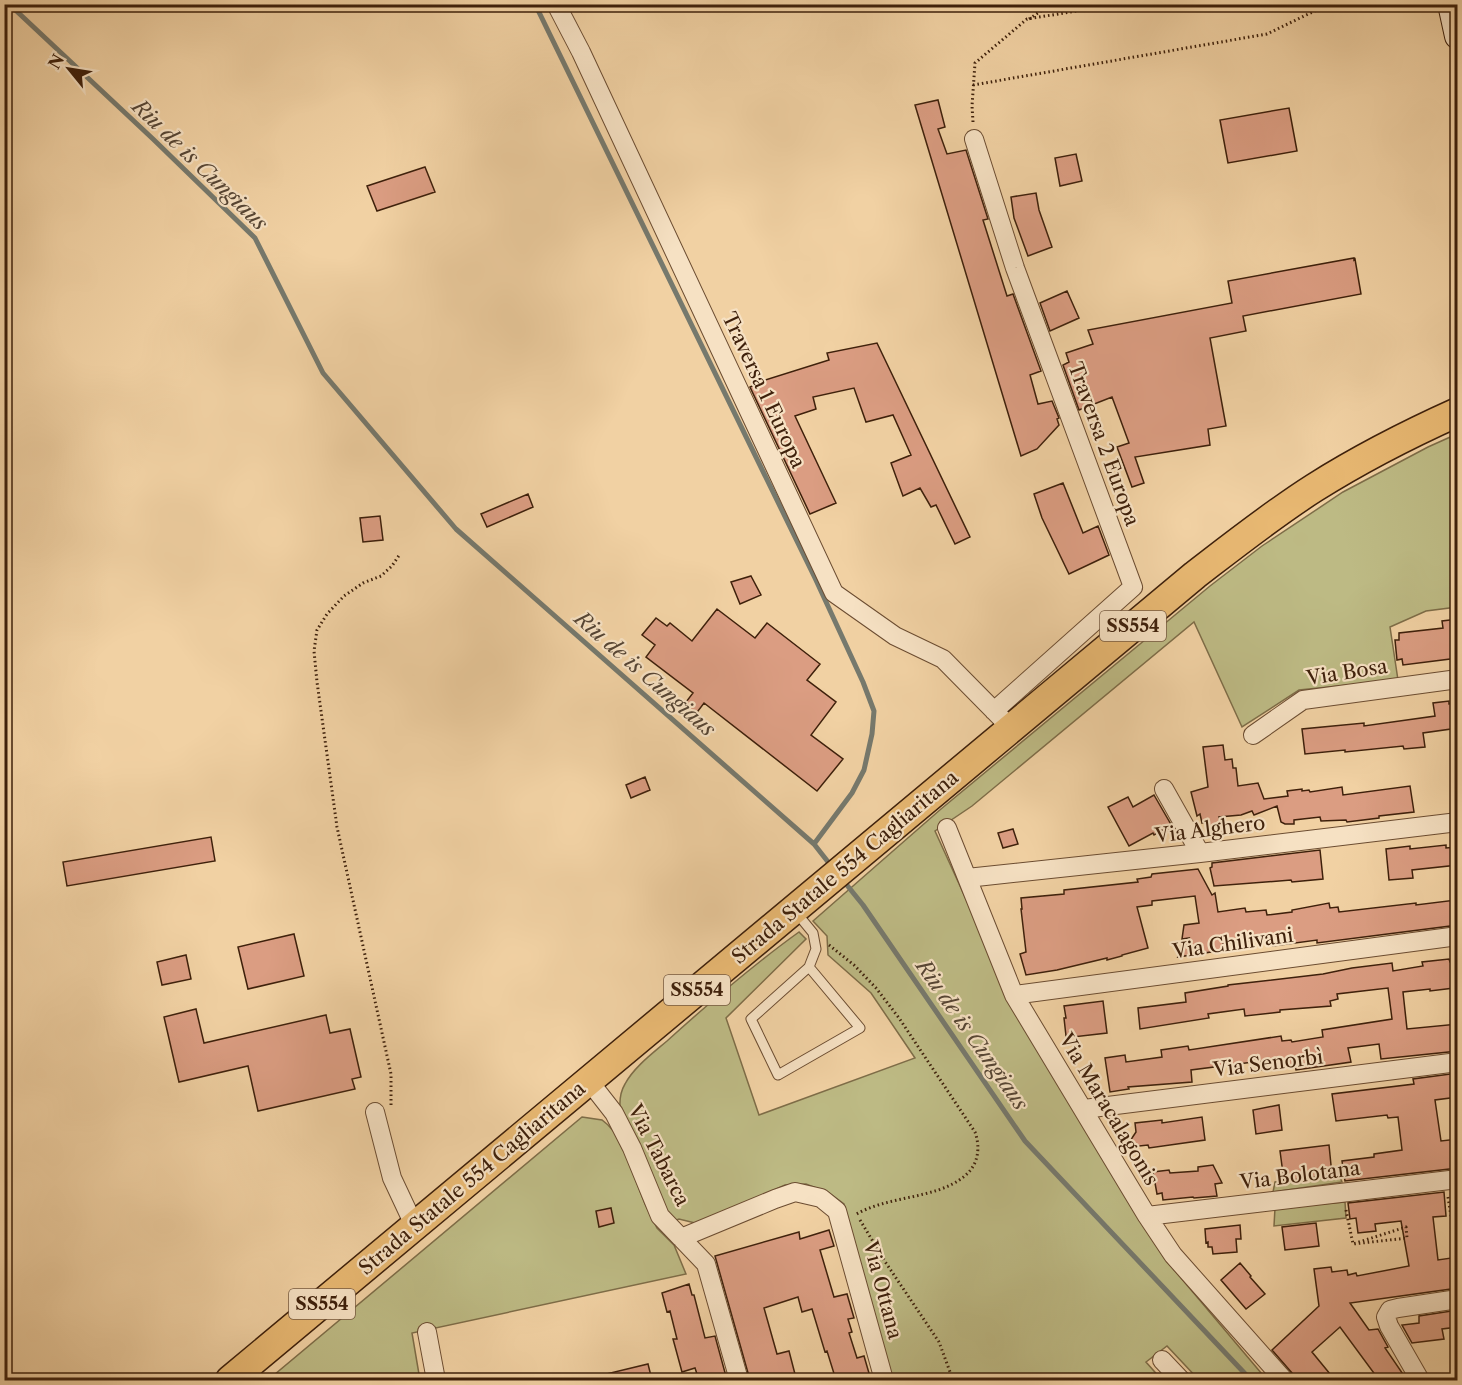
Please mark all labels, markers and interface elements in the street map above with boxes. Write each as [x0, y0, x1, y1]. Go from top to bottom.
north arrow [39, 39, 99, 99]
text: N [44, 50, 68, 73]
water label: Riu de is Cungiaus [126, 92, 274, 236]
street label: Traversa 1 Europa [717, 308, 811, 472]
street label: Traversa 2 Europa [1063, 359, 1145, 530]
water label: Riu de is Cungiaus [568, 604, 721, 742]
road number: SS554 [1100, 611, 1166, 641]
street label: Via Bosa [1304, 654, 1390, 690]
street label: Strada Statale 554 Cagliaritana [727, 765, 963, 969]
street label: Via Alghero [1153, 810, 1266, 848]
street label: Via Chilivani [1170, 923, 1295, 963]
water label: Riu de is Cungiaus [910, 953, 1034, 1115]
road number: SS554 [664, 975, 730, 1005]
street label: Via Maracalagonis [1054, 1028, 1164, 1189]
street label: Via Senorbì [1211, 1044, 1324, 1082]
street label: Strada Statale 554 Cagliaritana [354, 1076, 590, 1280]
street label: Via Tabarca [623, 1099, 695, 1210]
street label: Via Bolotana [1237, 1156, 1362, 1194]
street label: Via Ottana [858, 1237, 908, 1342]
road number: SS554 [289, 1289, 355, 1319]

